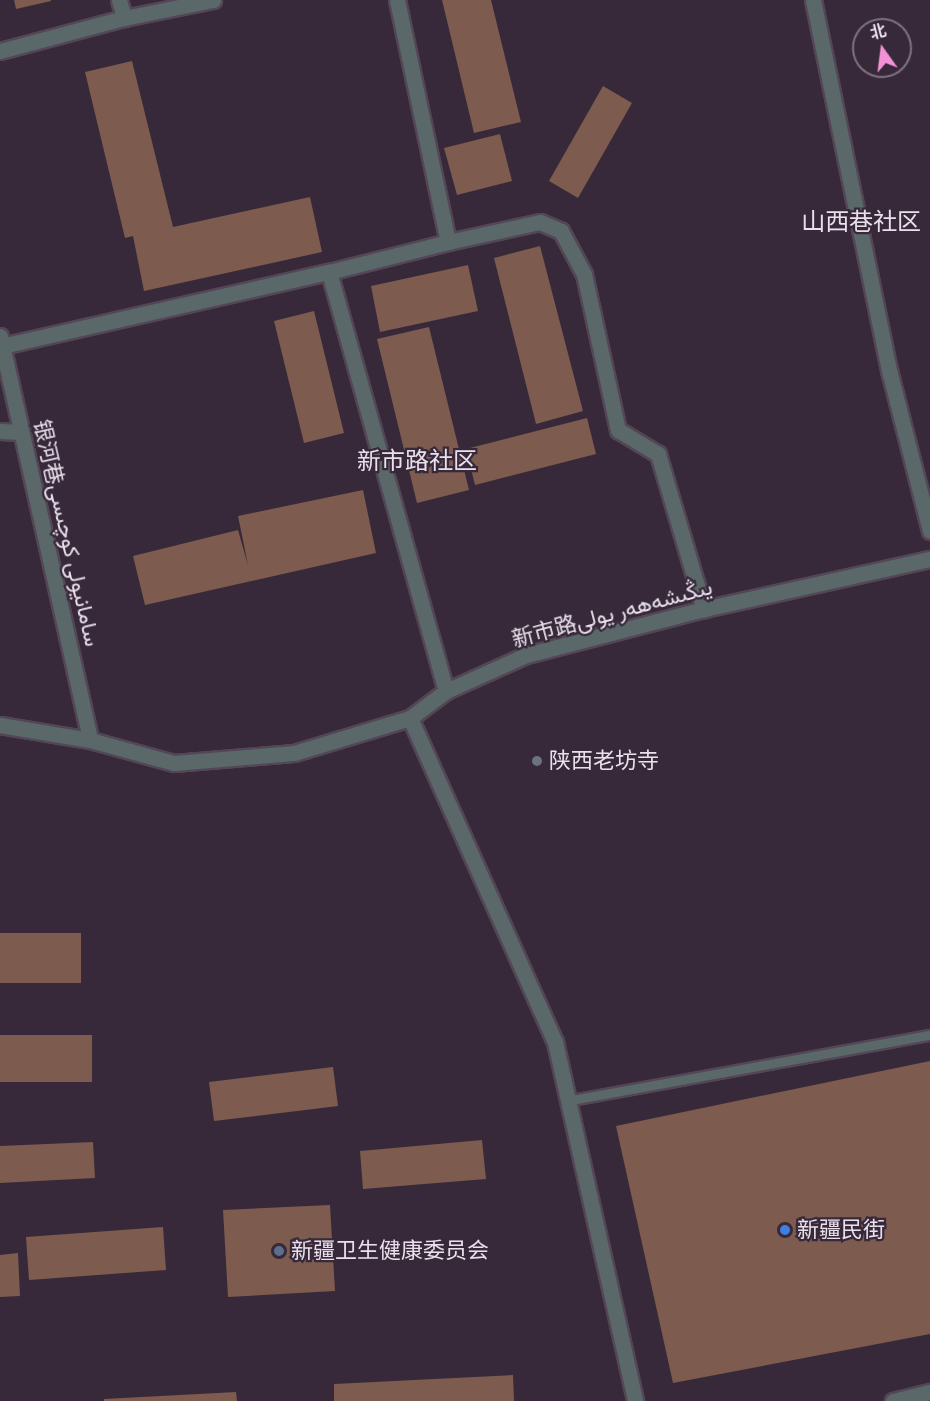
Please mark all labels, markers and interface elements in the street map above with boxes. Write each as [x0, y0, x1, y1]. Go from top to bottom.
north arrow [852, 18, 912, 78]
text: 北 [868, 21, 888, 44]
district label: 山西巷社区 [801, 209, 921, 237]
street label: 银河巷سامانيولى كوچىسى [28, 417, 106, 649]
district label: 新市路社区 [357, 448, 477, 476]
street label: 新市路يىڭىشەھەر يولى [509, 574, 715, 652]
place label: 陕西老坊寺 [549, 748, 659, 774]
marker: 陕西老坊寺 [530, 754, 544, 768]
place label: 新疆民街 [797, 1217, 885, 1243]
marker: 新疆民街 [778, 1223, 792, 1237]
place label: 新疆卫生健康委员会 [291, 1238, 489, 1264]
marker: 新疆卫生健康委员会 [272, 1244, 286, 1258]

